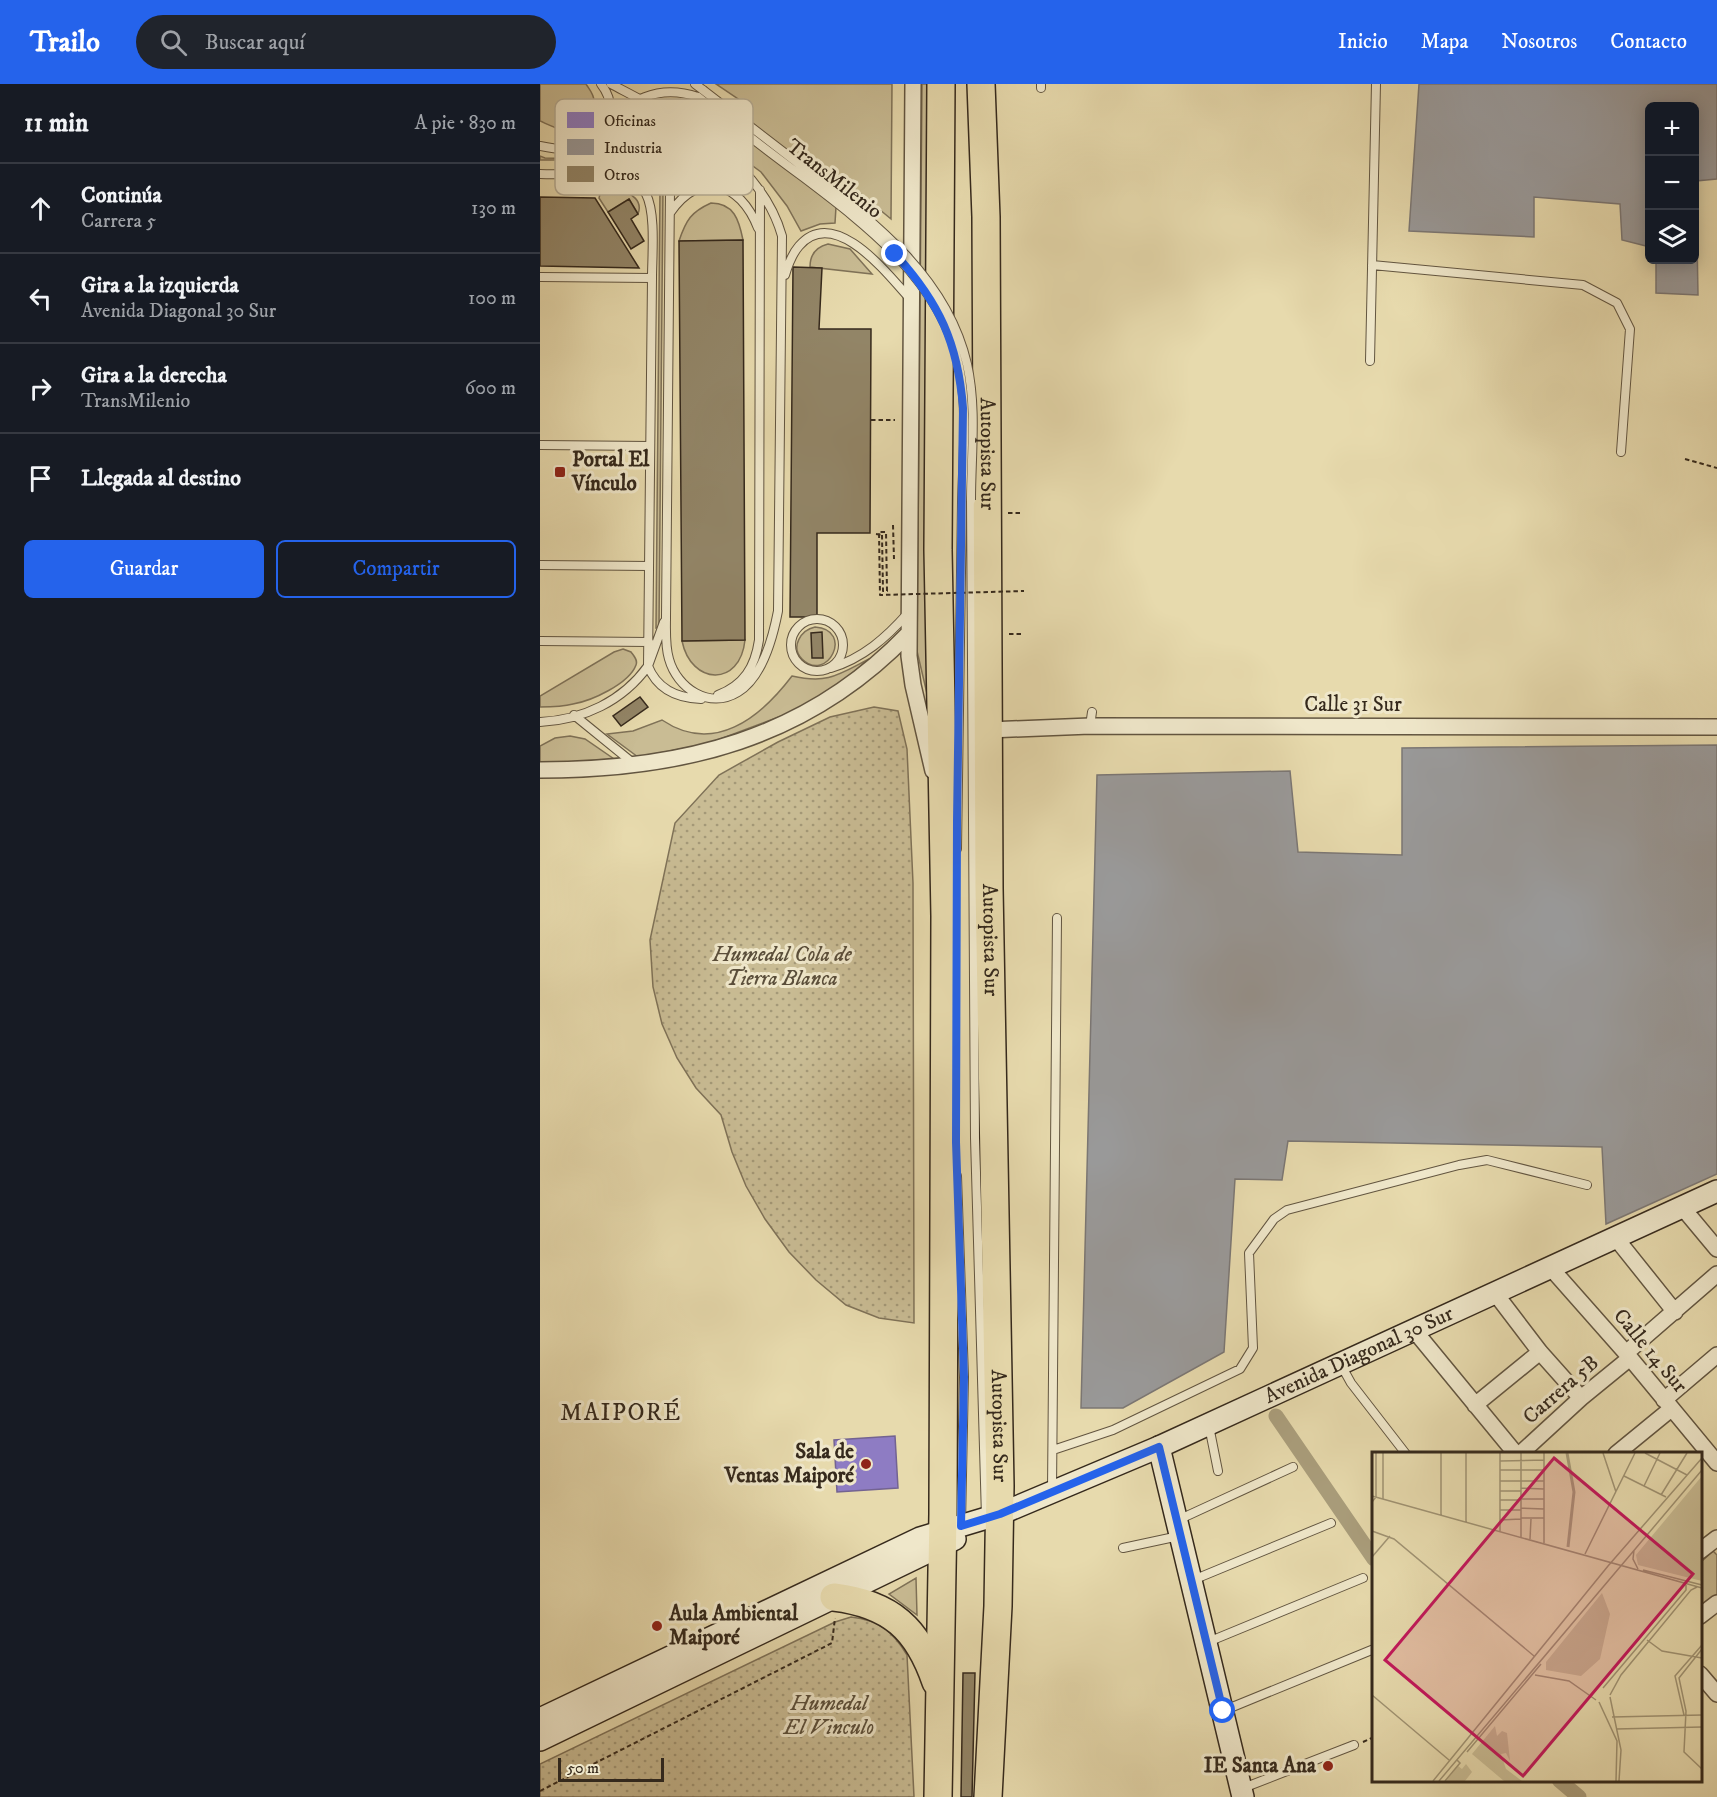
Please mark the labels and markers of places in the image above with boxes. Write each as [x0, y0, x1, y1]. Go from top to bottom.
place label: Portal El Vínculo [571, 447, 650, 497]
marker: Portal El Vínculo [553, 465, 567, 479]
place label: Sala de Ventas Maiporé [723, 1439, 854, 1489]
marker: Sala de Ventas Maiporé [859, 1457, 873, 1471]
place label: Aula Ambiental Maiporé [668, 1601, 799, 1651]
marker: Aula Ambiental Maiporé [650, 1619, 664, 1633]
place label: IE Santa Ana [1204, 1753, 1317, 1779]
marker: IE Santa Ana [1321, 1759, 1335, 1773]

